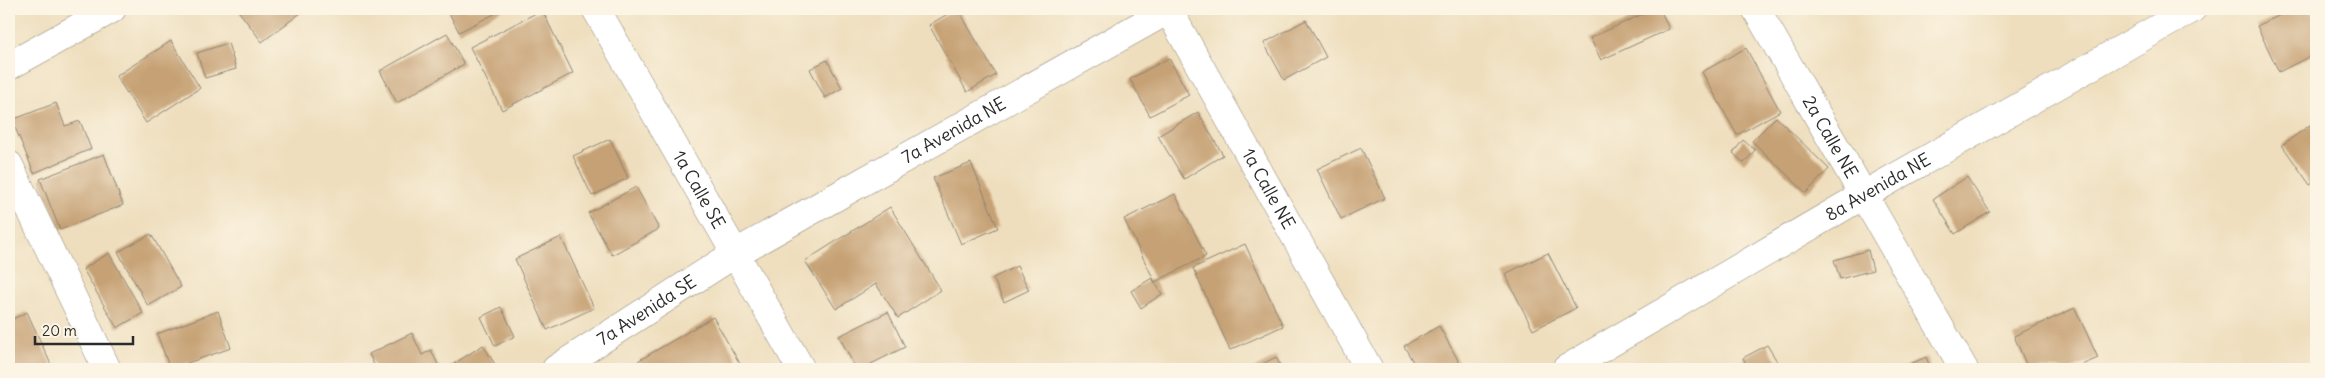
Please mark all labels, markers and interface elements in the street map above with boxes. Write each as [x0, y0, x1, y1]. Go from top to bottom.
street label: 2a Calle NE [1798, 91, 1863, 182]
street label: 7a Avenida NE [897, 92, 1010, 169]
street label: 1a Calle NE [1237, 144, 1301, 233]
street label: 1a Calle SE [668, 146, 731, 233]
street label: 8a Avenida NE [1821, 148, 1934, 226]
street label: 7a Avenida SE [593, 270, 700, 351]
scale bar [35, 313, 132, 345]
text: 20 m [42, 321, 77, 340]

